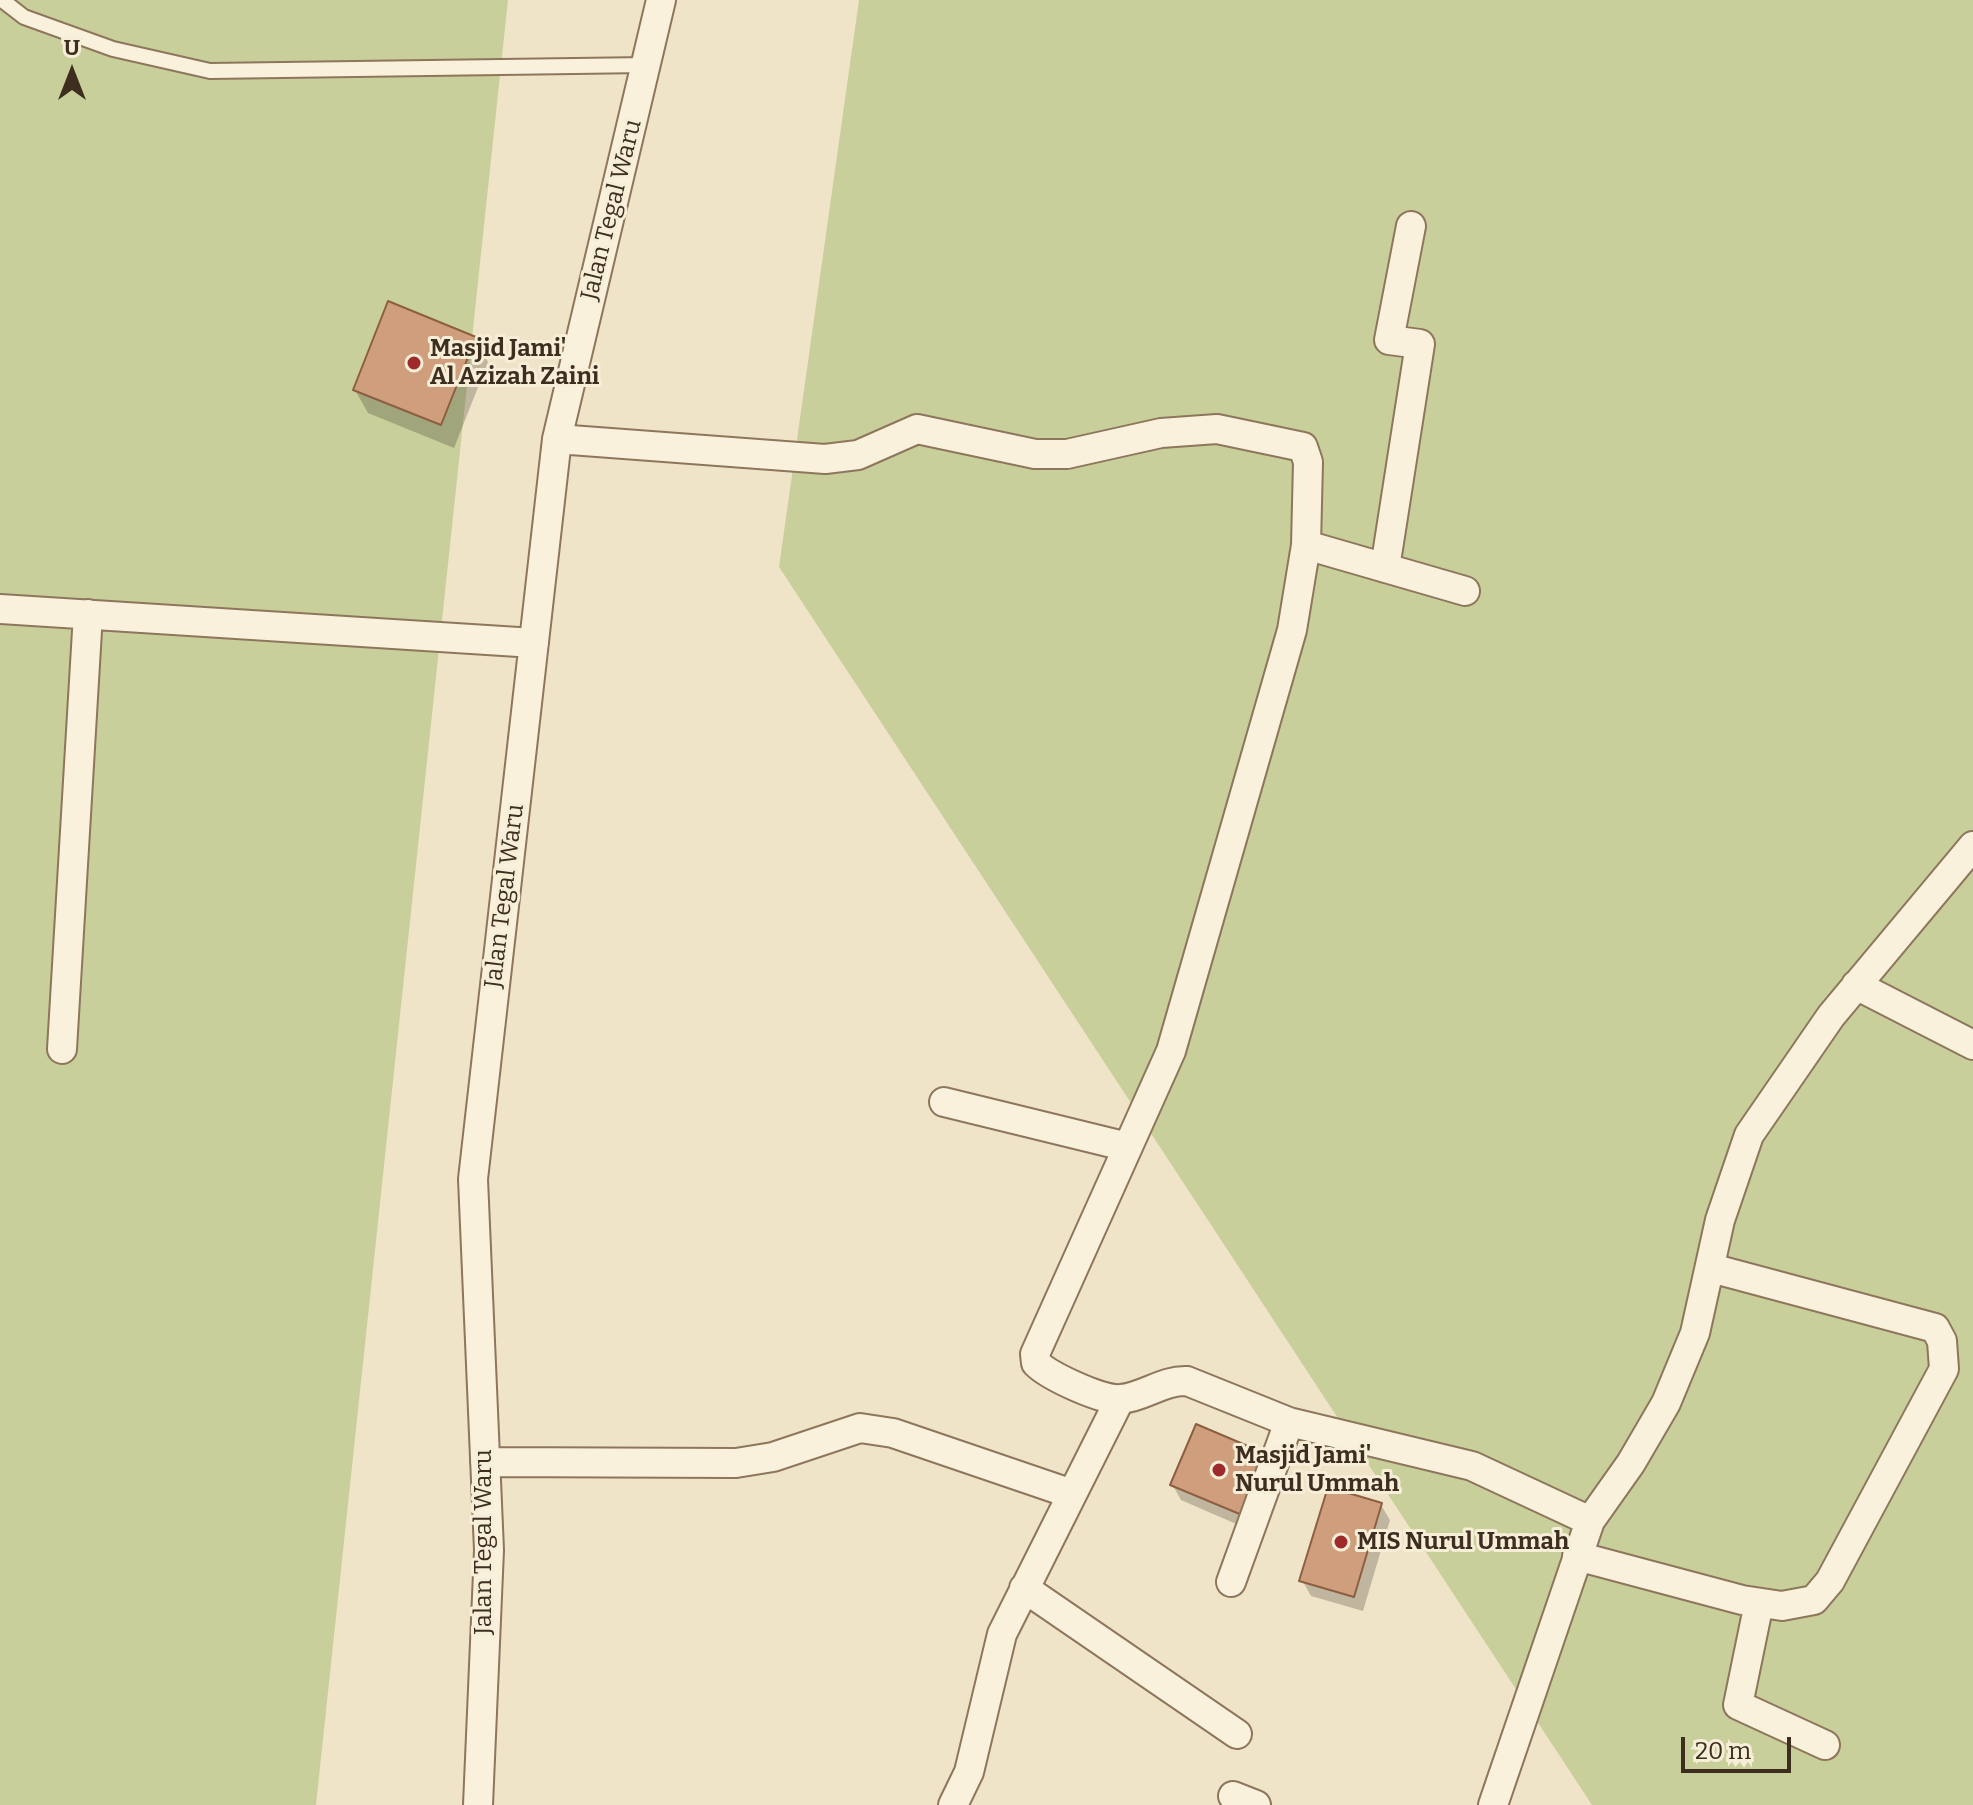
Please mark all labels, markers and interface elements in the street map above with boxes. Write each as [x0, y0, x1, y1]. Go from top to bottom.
north arrow [32, 32, 112, 112]
text: U [64, 34, 80, 61]
street label: Jalan Tegal Waru [576, 117, 648, 303]
place label: Masjid Jami' Al Azizah Zaini [430, 335, 599, 391]
marker: Masjid Jami' Al Azizah Zaini [405, 354, 423, 372]
street label: Jalan Tegal Waru [479, 802, 531, 990]
place label: Masjid Jami' Nurul Ummah [1235, 1442, 1399, 1498]
street label: Jalan Tegal Waru [470, 1449, 498, 1635]
marker: Masjid Jami' Nurul Ummah [1210, 1461, 1228, 1479]
place label: MIS Nurul Ummah [1357, 1528, 1569, 1556]
marker: MIS Nurul Ummah [1332, 1533, 1350, 1551]
scale bar [1685, 1721, 1795, 1771]
text: 20 m [1695, 1737, 1751, 1765]

